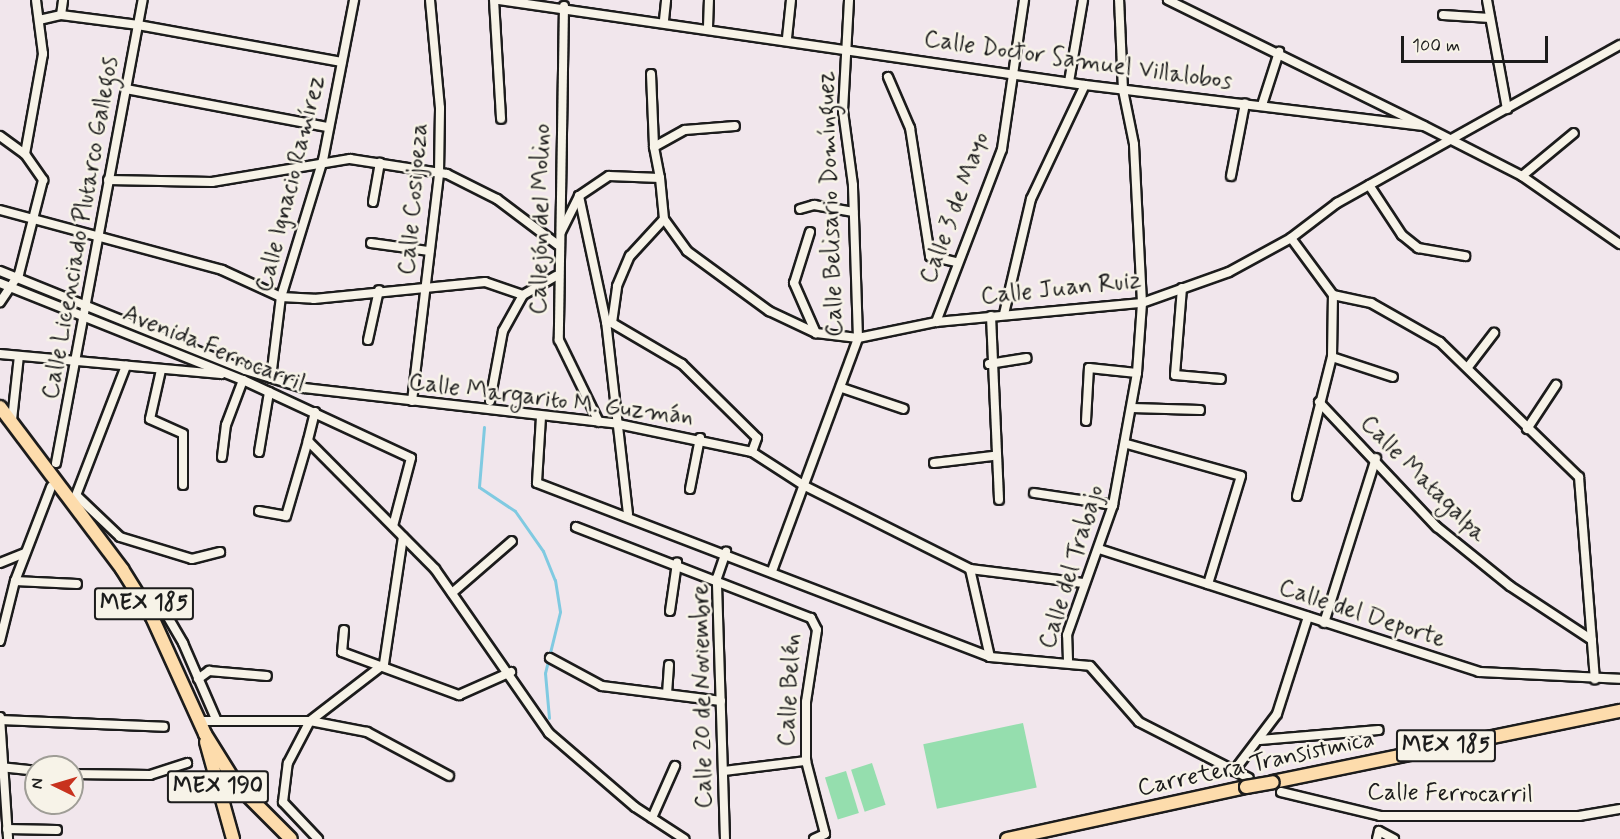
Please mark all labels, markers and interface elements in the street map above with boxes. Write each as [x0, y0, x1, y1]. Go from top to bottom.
scale bar [1404, 24, 1551, 62]
street label: Calle Doctor Samuel Villalobos [927, 26, 1229, 96]
text: 100 m [1412, 34, 1460, 58]
street label: Calle Licenciado Plutarco Gallegos [37, 55, 125, 401]
street label: Calle Ignacio Ramírez [250, 70, 332, 298]
street label: Calle Belisario Domínguez [812, 70, 850, 338]
street label: Calle Cosijoeza [393, 121, 435, 277]
street label: Callejón del Molino [525, 123, 557, 315]
street label: Calle 3 de Mayo [914, 128, 996, 288]
street label: Calle Juan Ruiz [981, 266, 1141, 312]
street label: Avenida Ferrocarril [118, 299, 310, 399]
street label: Calle Margarito M. Guzmán [407, 368, 695, 432]
street label: Calle Matagalpa [1354, 410, 1492, 548]
street label: Calle del Trabajo [1034, 483, 1110, 651]
street label: Calle del Deporte [1273, 573, 1451, 655]
street label: Calle 20 de Noviembre [687, 583, 719, 809]
road number: MEX 185 [93, 585, 195, 623]
street label: Calle Belén [773, 632, 807, 748]
street label: Carretera Transistmica [1132, 724, 1380, 804]
road number: MEX 185 [1395, 727, 1497, 765]
north arrow [24, 755, 84, 815]
road number: MEX 190 [166, 768, 270, 806]
text: N [27, 777, 48, 790]
street label: Calle Ferrocarril [1367, 778, 1533, 810]

